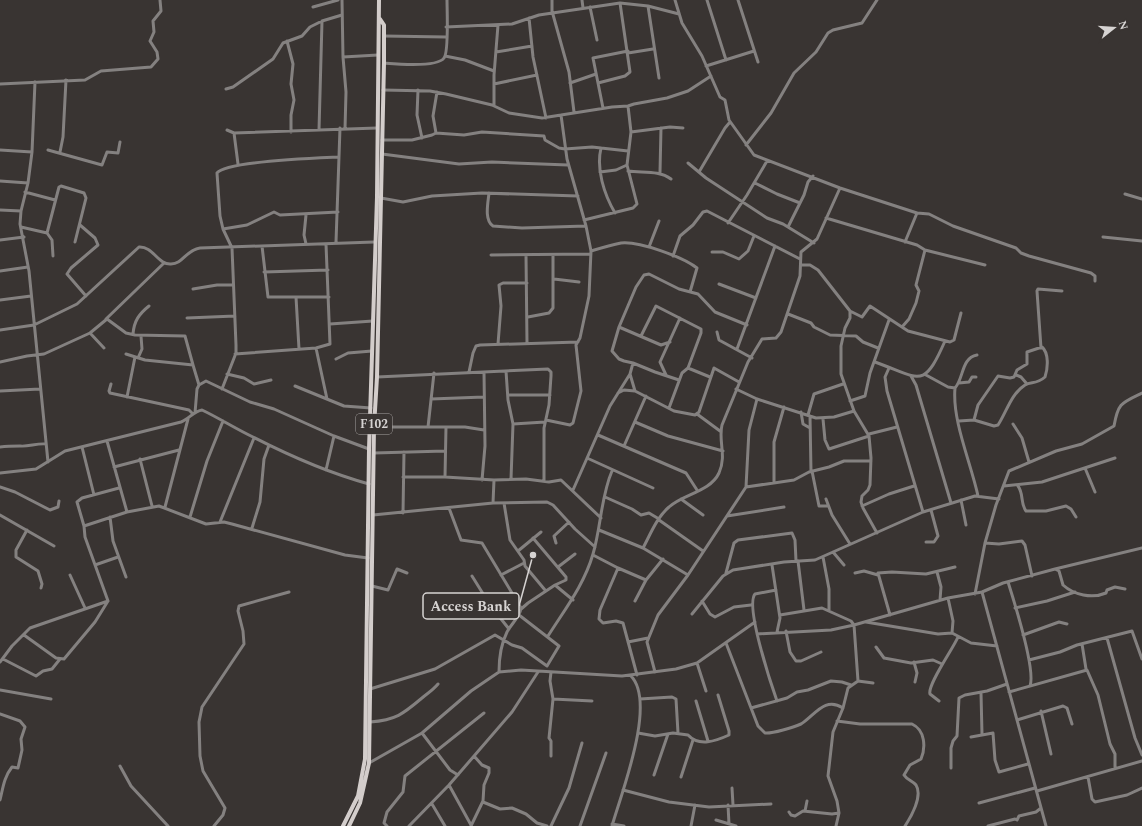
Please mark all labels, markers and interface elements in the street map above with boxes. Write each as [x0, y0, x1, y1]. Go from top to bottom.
north arrow [1094, 8, 1134, 48]
text: N [1114, 18, 1133, 32]
road number: F102 [356, 414, 392, 434]
callout: Access Bank [423, 593, 519, 619]
text: Access Bank [431, 596, 512, 617]

